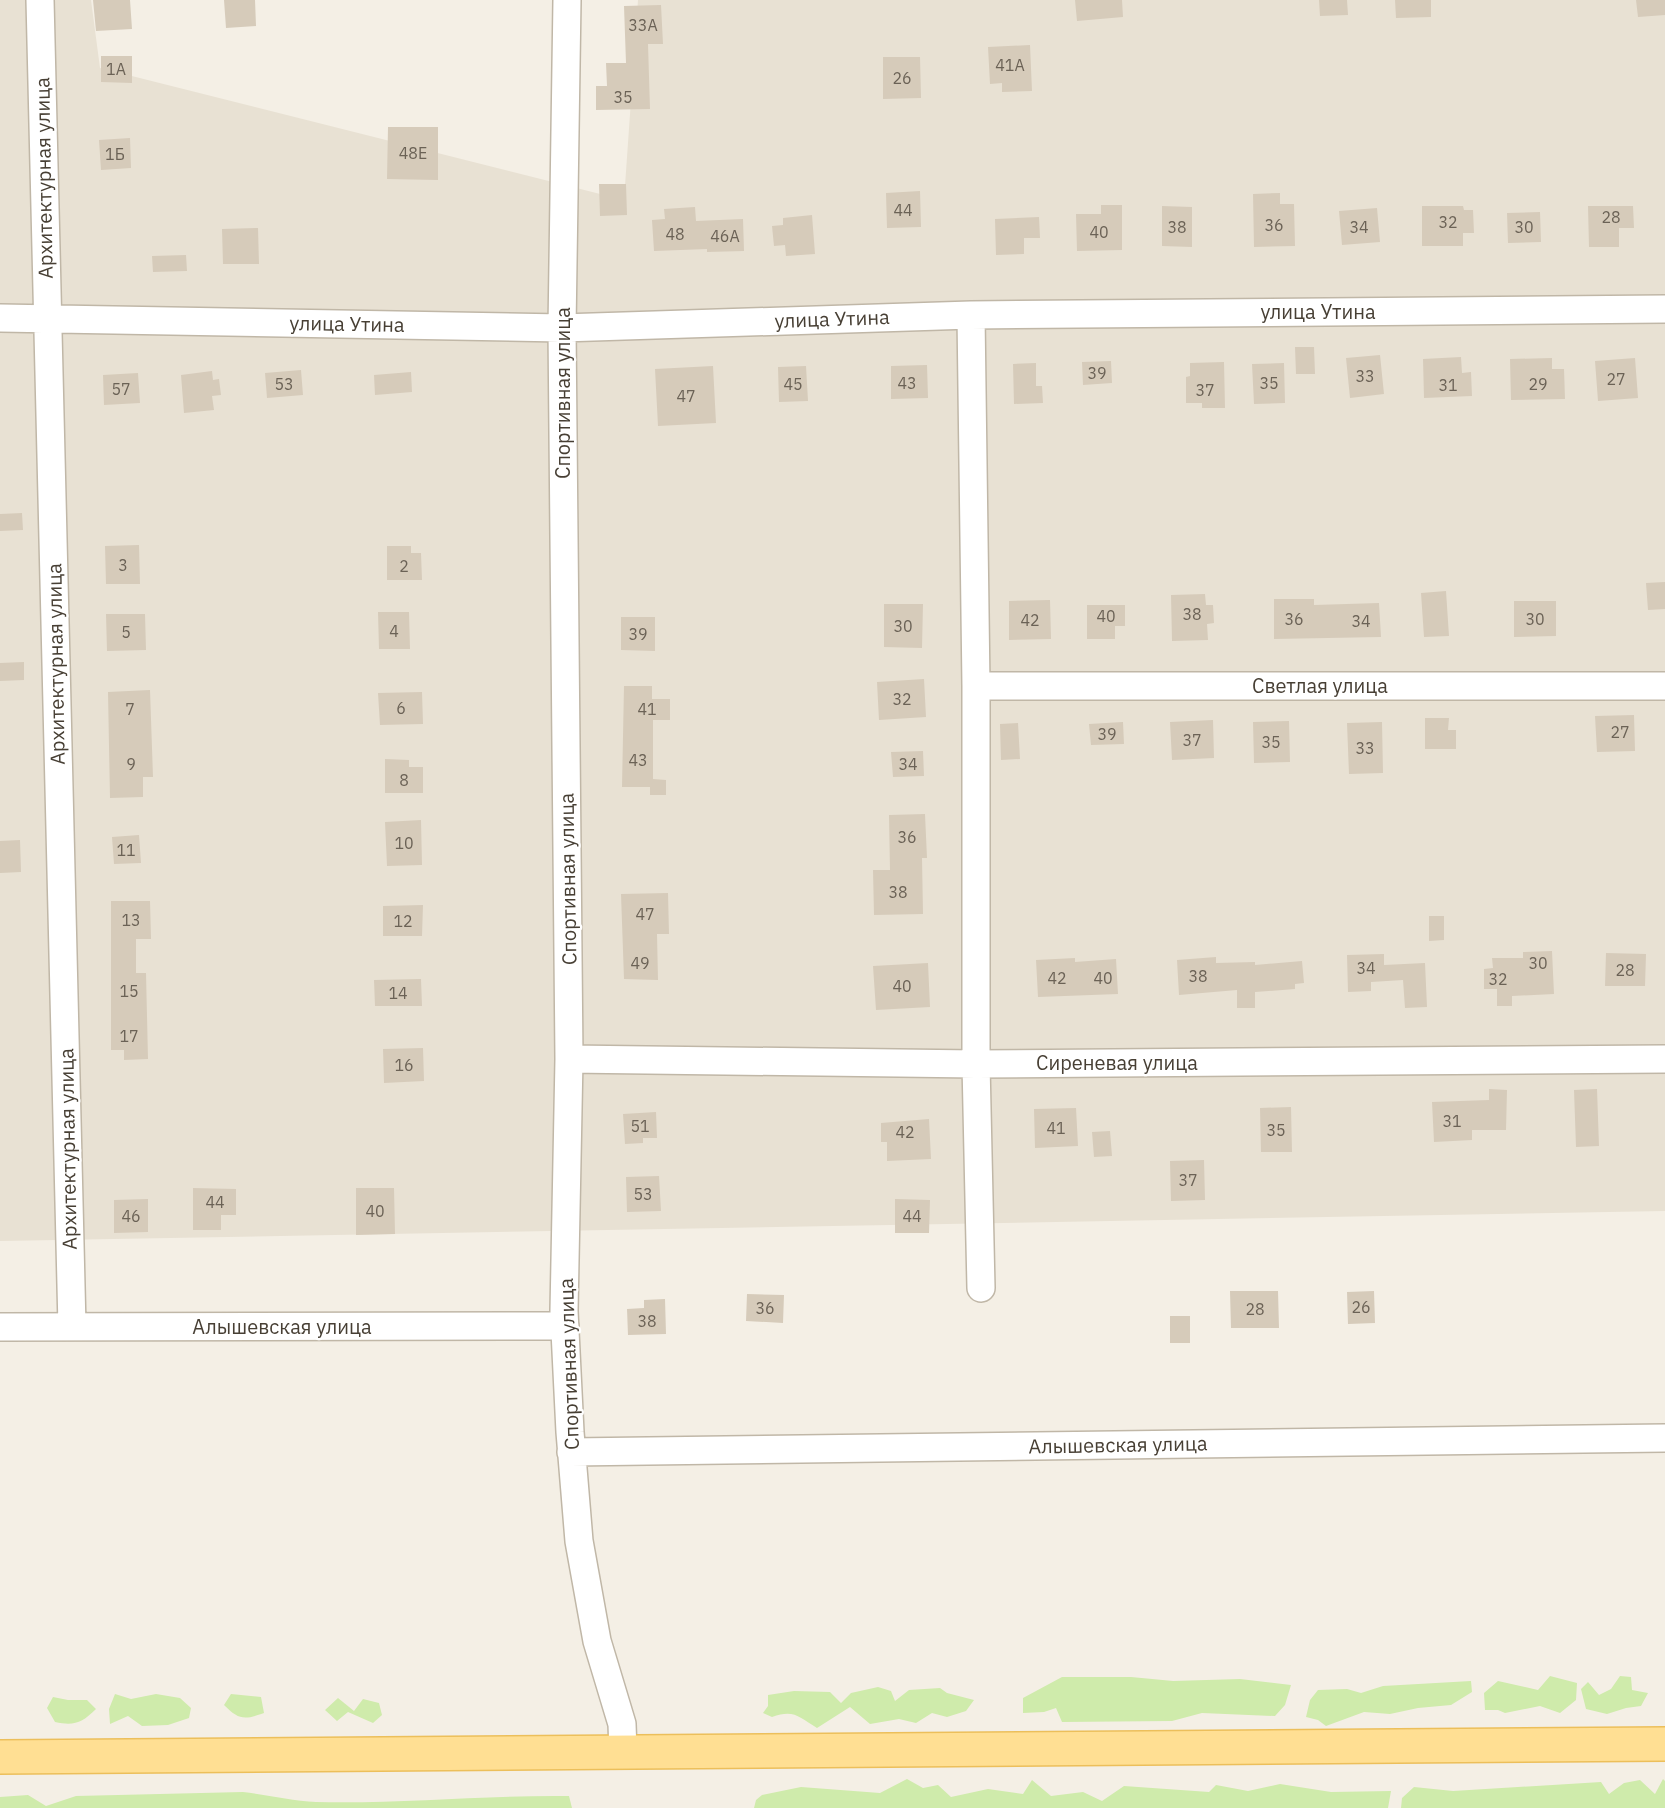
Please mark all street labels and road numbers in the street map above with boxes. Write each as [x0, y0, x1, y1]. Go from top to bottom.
street label: Архитектурная улица [28, 77, 59, 279]
street label: улица Утина [1260, 298, 1376, 325]
street label: улица Утина [774, 303, 890, 334]
street label: Спортивная улица [549, 307, 576, 479]
street label: улица Утина [289, 309, 405, 338]
street label: Архитектурная улица [40, 563, 71, 765]
street label: Светлая улица [1252, 672, 1388, 699]
street label: Спортивная улица [552, 792, 582, 965]
street label: Архитектурная улица [52, 1048, 83, 1250]
street label: Сиреневая улица [1036, 1049, 1198, 1076]
street label: Спортивная улица [552, 1277, 585, 1450]
street label: Алышевская улица [192, 1313, 372, 1340]
street label: Алышевская улица [1028, 1429, 1208, 1460]

